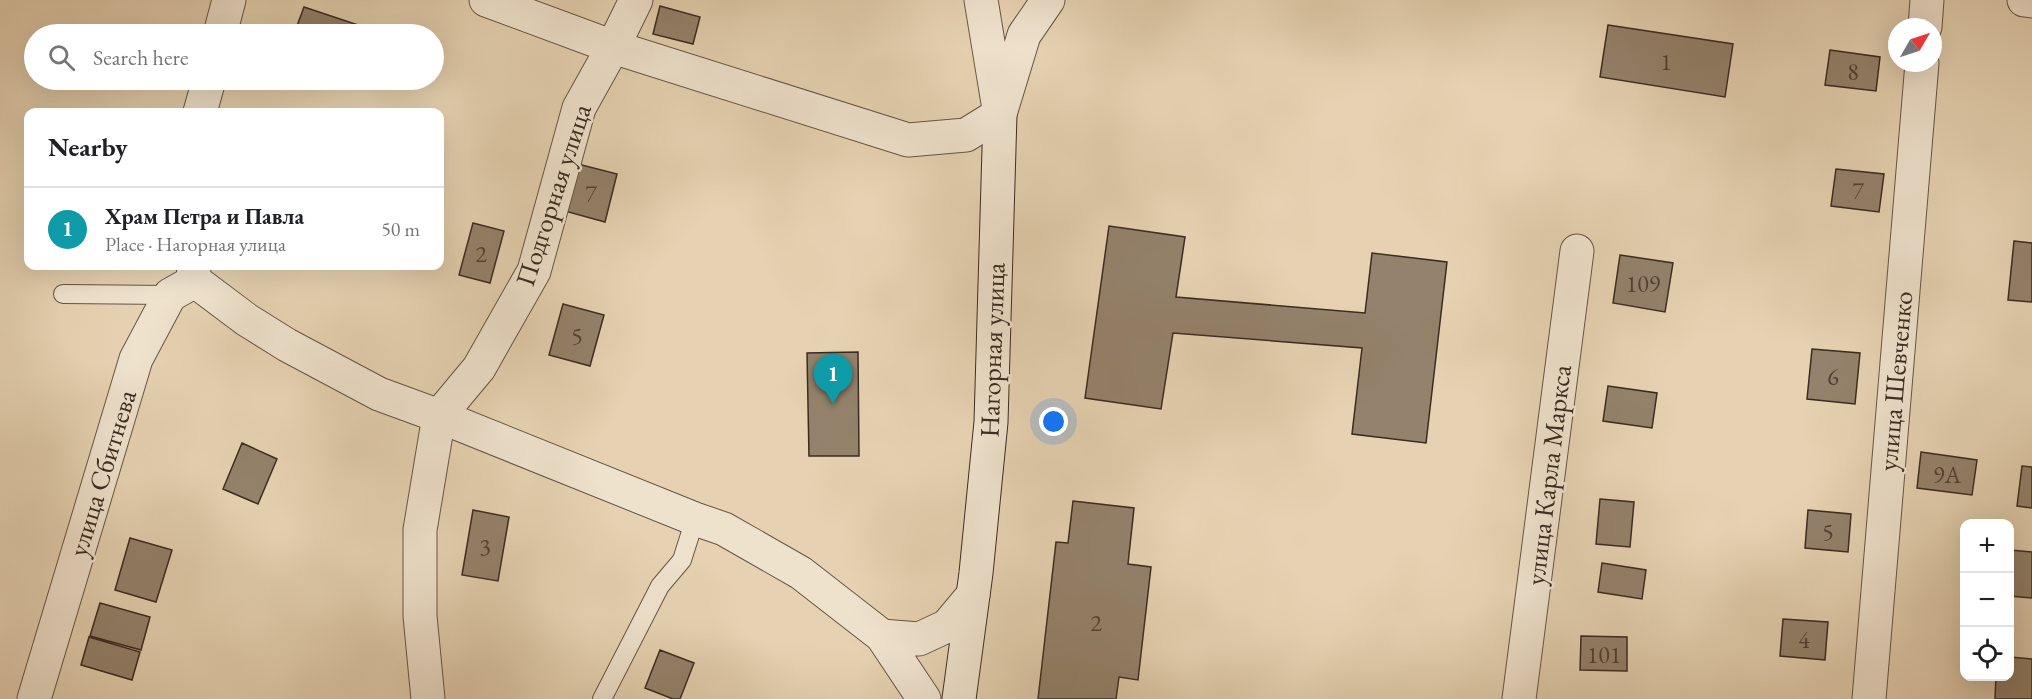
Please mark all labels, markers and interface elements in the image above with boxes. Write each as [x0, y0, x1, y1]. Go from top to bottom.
north arrow [1888, 18, 1942, 72]
search box [24, 24, 444, 90]
icon: search [45, 41, 78, 74]
text: Search here [93, 43, 188, 72]
house number: 1 [1660, 46, 1672, 77]
house number: 8 [1847, 56, 1859, 87]
street label: Подгорная улица [507, 99, 599, 291]
text: Nearby [48, 130, 128, 164]
house number: 7 [1852, 175, 1864, 206]
house number: 7 [585, 178, 597, 209]
text: Храм Петра и Павла [105, 202, 304, 231]
text: 1 [62, 216, 73, 242]
text: 50 m [381, 216, 420, 242]
text: Place · Нагорная улица [105, 231, 286, 257]
house number: 2 [475, 238, 487, 269]
street label: Нагорная улица [971, 262, 1013, 438]
house number: 109 [1626, 268, 1661, 299]
street label: улица Шевченко [1870, 290, 1920, 472]
house number: 5 [571, 320, 583, 351]
pin: 1 [814, 354, 852, 404]
house number: 6 [1827, 361, 1839, 392]
street label: улица Карла Маркса [1517, 363, 1579, 587]
street label: улица Сбитнева [60, 385, 144, 561]
your location [1039, 407, 1068, 436]
house number: 9А [1933, 459, 1961, 490]
house number: 5 [1822, 516, 1834, 547]
map controls [1960, 519, 2014, 681]
button: + [1960, 519, 2014, 573]
house number: 3 [479, 531, 491, 562]
button: − [1960, 573, 2014, 627]
house number: 2 [1090, 607, 1102, 638]
house number: 4 [1798, 624, 1810, 655]
button: locate [1960, 627, 2014, 681]
house number: 101 [1587, 639, 1621, 670]

